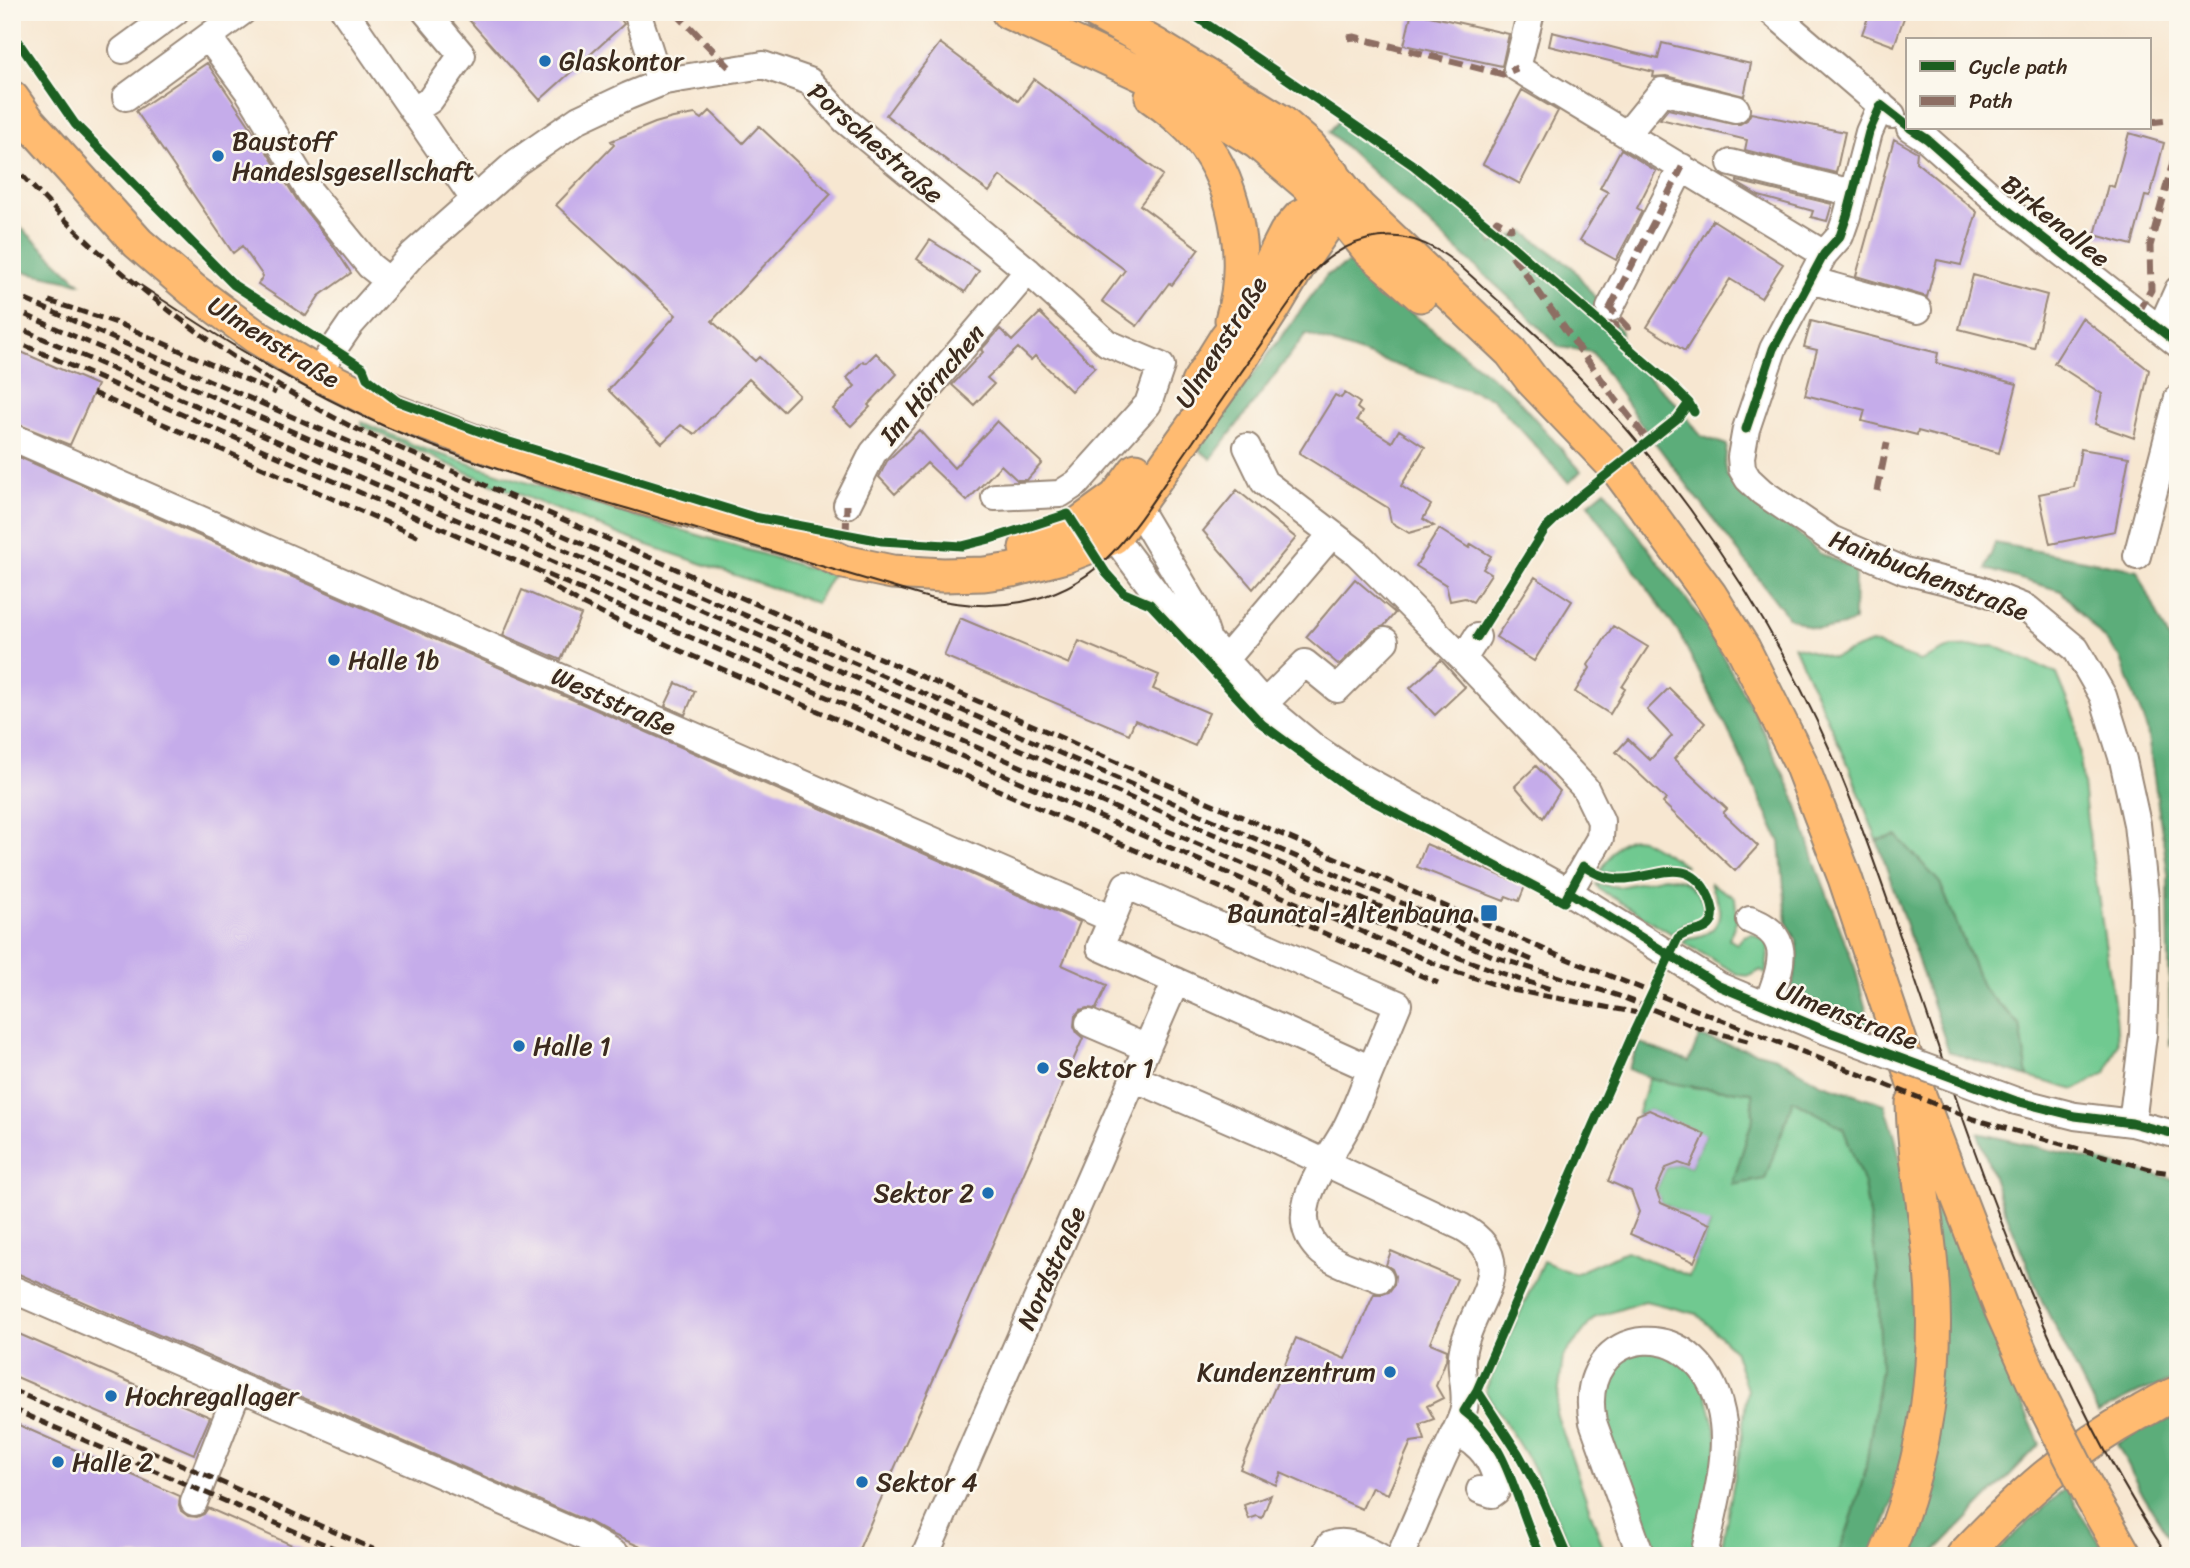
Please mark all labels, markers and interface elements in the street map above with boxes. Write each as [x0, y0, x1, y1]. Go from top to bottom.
place label: Glaskontor [559, 38, 685, 84]
legend [1906, 38, 2152, 130]
text: Cycle path [1969, 48, 2068, 86]
marker: Glaskontor [537, 53, 553, 69]
street label: Porschestraße [797, 70, 955, 216]
text: Path [1969, 82, 2012, 120]
place label: Baustoff Handeslsgesellschaft [232, 118, 474, 194]
marker: Baustoff Handeslsgesellschaft [210, 148, 226, 164]
street label: Birkenallee [1991, 162, 2121, 280]
street label: Ulmenstraße [1162, 266, 1280, 418]
street label: Ulmenstraße [198, 283, 350, 401]
street label: Im Hörnchen [866, 313, 997, 456]
street label: Hainbuchenstraße [1822, 516, 2036, 634]
place label: Halle 1b [348, 637, 440, 683]
marker: Halle 1b [326, 652, 342, 668]
street label: Weststraße [544, 653, 684, 749]
place label: Baunatal-Altenbauna [1227, 890, 1474, 936]
marker: Baunatal-Altenbauna [1479, 903, 1499, 923]
street label: Ulmenstraße [1769, 967, 1925, 1063]
place label: Halle 1 [533, 1023, 611, 1069]
marker: Halle 1 [511, 1038, 527, 1054]
place label: Sektor 1 [1057, 1045, 1154, 1091]
marker: Sektor 1 [1035, 1060, 1051, 1076]
place label: Sektor 2 [874, 1170, 974, 1216]
marker: Sektor 2 [980, 1185, 996, 1201]
street label: Nordstraße [1003, 1198, 1099, 1338]
place label: Kundenzentrum [1197, 1349, 1376, 1395]
marker: Kundenzentrum [1382, 1364, 1398, 1380]
place label: Hochregallager [125, 1373, 300, 1419]
marker: Hochregallager [103, 1388, 119, 1404]
place label: Halle 2 [72, 1439, 153, 1485]
marker: Halle 2 [50, 1454, 66, 1470]
place label: Sektor 4 [876, 1459, 978, 1505]
marker: Sektor 4 [854, 1474, 870, 1490]

